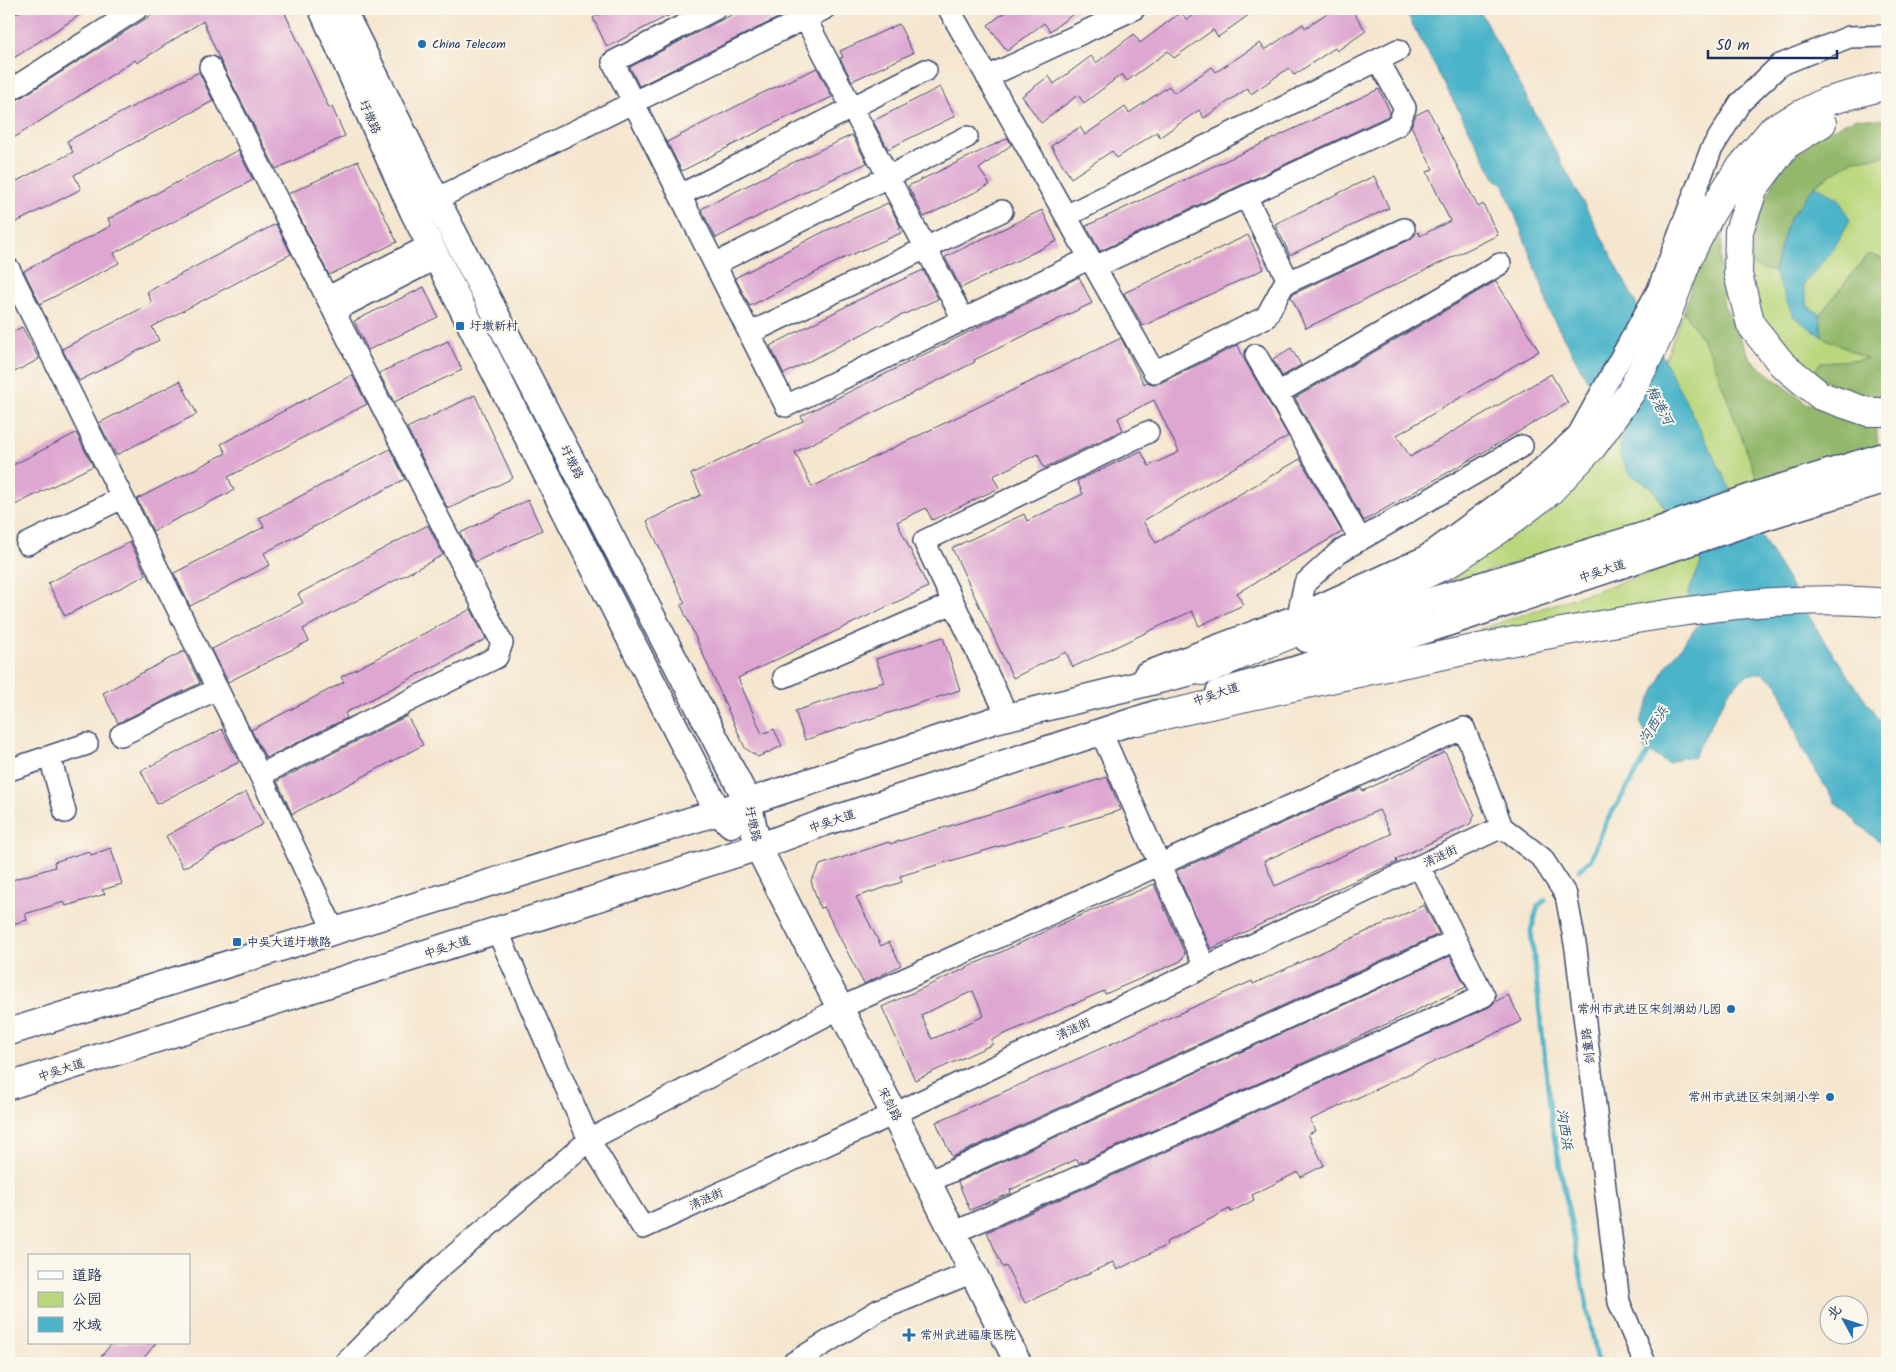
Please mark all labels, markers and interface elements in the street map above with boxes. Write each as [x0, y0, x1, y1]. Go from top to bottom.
scale bar [1708, 28, 1837, 60]
text: 50 m [1716, 34, 1750, 58]
place label: China Telecom [432, 35, 506, 54]
marker: China Telecom [416, 38, 428, 50]
street label: 圩墩路 [354, 97, 386, 138]
place label: 圩墩新村 [470, 317, 518, 336]
marker: 圩墩新村 [454, 320, 466, 332]
water label: 梅港河 [1640, 382, 1680, 431]
street label: 圩墩路 [555, 442, 588, 483]
street label: 中吴大道 [1576, 555, 1628, 588]
street label: 中吴大道 [1190, 678, 1242, 711]
water label: 沟西浜 [1633, 701, 1675, 749]
street label: 圩墩路 [739, 804, 766, 844]
street label: 中吴大道 [806, 805, 858, 838]
street label: 清涟街 [1420, 840, 1461, 873]
street label: 中吴大道 [421, 931, 473, 964]
place label: 中吴大道圩墩路 [247, 933, 331, 952]
marker: 中吴大道圩墩路 [231, 936, 243, 948]
place label: 常州市武进区宋剑湖幼儿园 [1577, 1000, 1721, 1019]
marker: 常州市武进区宋剑湖幼儿园 [1725, 1003, 1737, 1015]
street label: 清涟街 [1053, 1013, 1094, 1046]
street label: 剑童路 [1577, 1027, 1600, 1065]
street label: 中吴大道 [35, 1054, 87, 1087]
street label: 宋剑路 [873, 1084, 906, 1125]
place label: 常州市武进区宋剑湖小学 [1688, 1088, 1820, 1107]
marker: 常州市武进区宋剑湖小学 [1824, 1091, 1836, 1103]
water label: 沟西浜 [1550, 1107, 1578, 1153]
street label: 清涟街 [686, 1183, 727, 1215]
legend [28, 1254, 190, 1344]
text: 道路 [72, 1264, 102, 1288]
text: 公园 [72, 1288, 102, 1312]
north arrow [1818, 1294, 1868, 1344]
text: 北 [1822, 1300, 1848, 1325]
text: 水域 [72, 1314, 102, 1338]
place label: 常州武进福康医院 [920, 1326, 1016, 1345]
marker: 常州武进福康医院 [902, 1328, 916, 1342]

